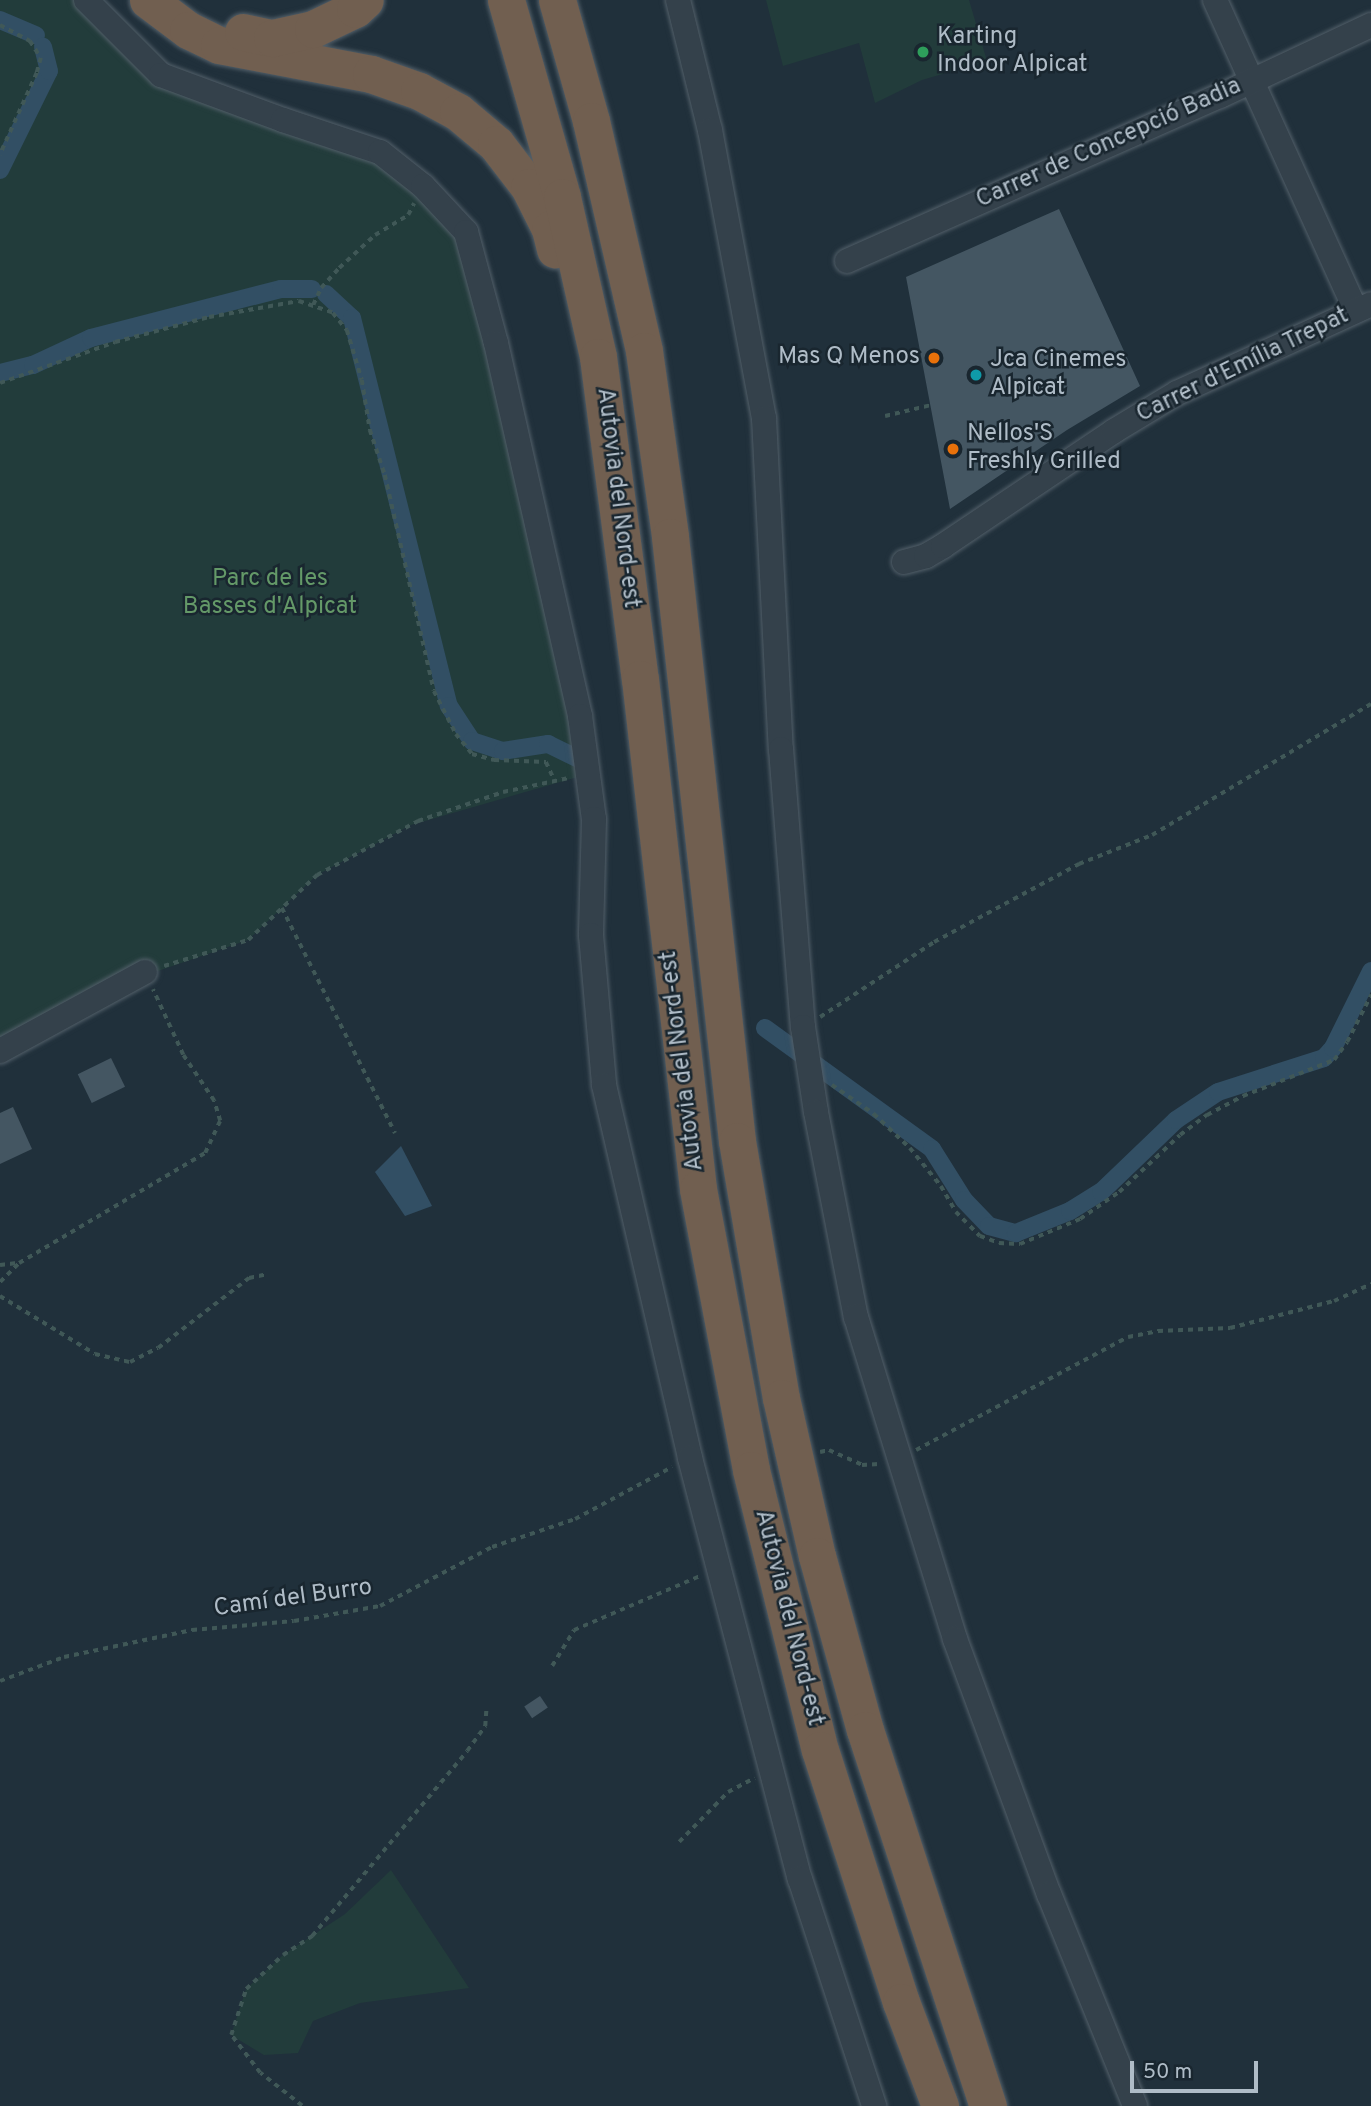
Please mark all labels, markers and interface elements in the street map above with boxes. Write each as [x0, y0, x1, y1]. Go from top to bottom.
place label: Karting Indoor Alpicat [937, 24, 1088, 80]
marker: Karting Indoor Alpicat [915, 44, 931, 60]
street label: Carrer de Concepció Badia [972, 72, 1246, 216]
street label: Carrer d'Emília Trepat [1132, 302, 1354, 430]
place label: Mas Q Menos [778, 344, 920, 372]
place label: Jca Cinemes Alpicat [990, 347, 1126, 403]
marker: Mas Q Menos [926, 350, 942, 366]
marker: Jca Cinemes Alpicat [968, 367, 984, 383]
street label: Autovia del Nord-est [589, 386, 645, 610]
place label: Nellos'S Freshly Grilled [967, 421, 1121, 477]
marker: Nellos'S Freshly Grilled [945, 441, 961, 457]
park label: Parc de les Basses d'Alpicat [183, 566, 357, 622]
street label: Autovia del Nord-est [655, 949, 711, 1173]
street label: Autovia del Nord-est [747, 1507, 829, 1729]
street label: Camí del Burro [212, 1574, 374, 1624]
scale bar [1133, 2046, 1261, 2090]
text: 50 m [1143, 2059, 1192, 2086]

